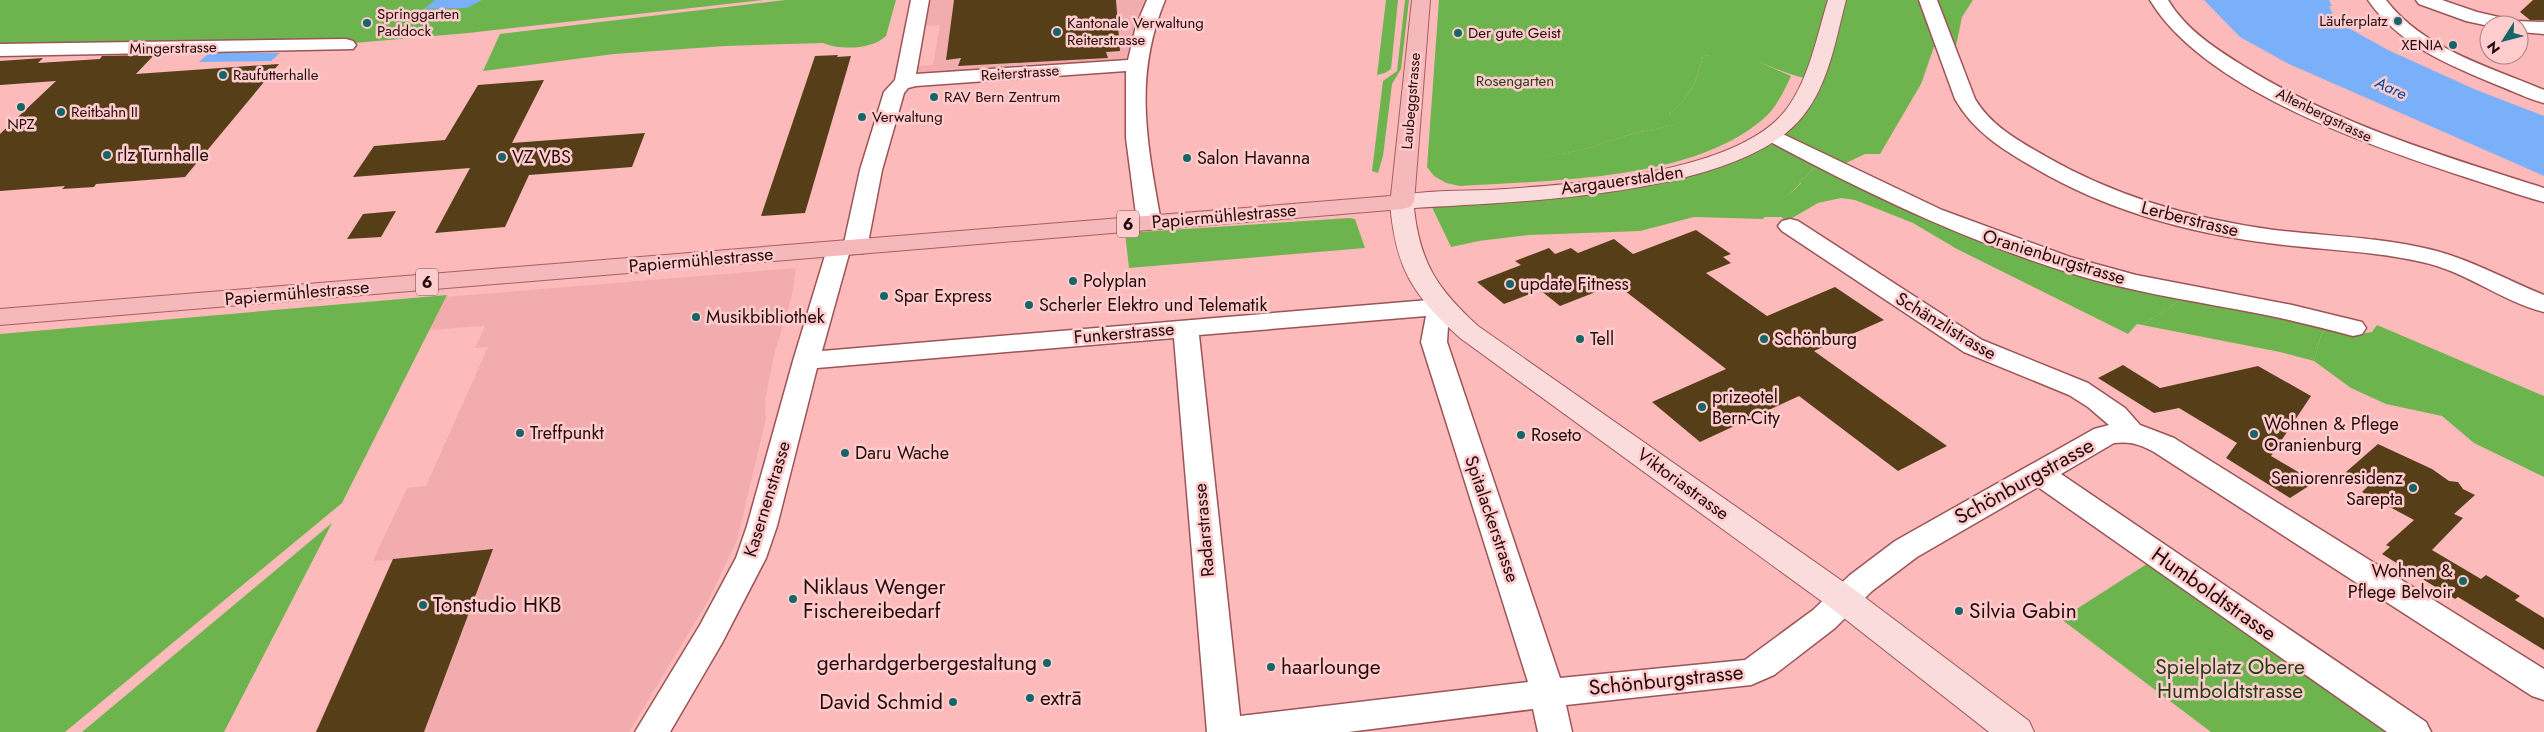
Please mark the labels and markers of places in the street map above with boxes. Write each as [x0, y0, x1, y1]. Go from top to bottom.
place label: Springgarten Paddock [377, 3, 459, 42]
place label: Läuferplatz [2319, 10, 2388, 32]
place label: Kantonale Verwaltung Reiterstrasse [1067, 12, 1204, 51]
marker: Läuferplatz [2392, 15, 2404, 27]
marker: Springgarten Paddock [361, 17, 373, 29]
place label: Der gute Geist [1468, 22, 1561, 44]
marker: Kantonale Verwaltung Reiterstrasse [1051, 26, 1063, 38]
marker: Der gute Geist [1452, 27, 1464, 39]
place label: XENIA [2401, 34, 2443, 56]
marker: XENIA [2447, 39, 2459, 51]
place label: Raufutterhalle [233, 64, 319, 86]
marker: Raufutterhalle [217, 69, 229, 81]
place label: RAV Bern Zentrum [944, 86, 1060, 108]
marker: RAV Bern Zentrum [928, 91, 940, 103]
marker: NPZ [15, 101, 27, 113]
place label: Reitbahn II [71, 101, 138, 123]
marker: Reitbahn II [55, 106, 67, 118]
place label: Verwaltung [872, 106, 943, 128]
marker: Verwaltung [856, 111, 868, 123]
place label: NPZ [7, 113, 35, 135]
place label: rlz Turnhalle [117, 142, 209, 168]
place label: VZ VBS [512, 144, 571, 170]
place label: Salon Havanna [1197, 145, 1310, 171]
marker: rlz Turnhalle [101, 149, 113, 161]
marker: VZ VBS [496, 151, 508, 163]
marker: Salon Havanna [1181, 152, 1193, 164]
place label: Polyplan [1083, 268, 1147, 294]
place label: update Fitness [1520, 271, 1629, 297]
marker: Polyplan [1067, 275, 1079, 287]
marker: update Fitness [1504, 278, 1516, 290]
place label: Spar Express [894, 283, 992, 309]
marker: Spar Express [878, 290, 890, 302]
place label: Scherler Elektro und Telematik [1039, 292, 1268, 318]
marker: Scherler Elektro und Telematik [1023, 299, 1035, 311]
place label: Musikbibliothek [706, 304, 825, 330]
marker: Musikbibliothek [690, 311, 702, 323]
place label: Tell [1590, 326, 1614, 352]
place label: Schönburg [1774, 326, 1857, 352]
marker: Tell [1574, 333, 1586, 345]
marker: Schönburg [1758, 333, 1770, 345]
place label: prizeotel Bern-City [1712, 384, 1780, 431]
marker: prizeotel Bern-City [1696, 401, 1708, 413]
place label: Wohnen & Pflege Oranienburg [2264, 411, 2399, 458]
place label: Treffpunkt [530, 420, 604, 446]
place label: Roseto [1531, 422, 1582, 448]
marker: Treffpunkt [514, 427, 526, 439]
marker: Wohnen & Pflege Oranienburg [2248, 428, 2260, 440]
marker: Roseto [1515, 429, 1527, 441]
place label: Daru Wache [855, 440, 949, 466]
marker: Daru Wache [839, 447, 851, 459]
place label: Seniorenresidenz Sarepta [2271, 465, 2404, 512]
marker: Seniorenresidenz Sarepta [2407, 482, 2419, 494]
place label: Wohnen & Pflege Belvoir [2348, 558, 2454, 605]
place label: Niklaus Wenger Fischereibedarf [803, 572, 946, 626]
marker: Wohnen & Pflege Belvoir [2457, 575, 2469, 587]
place label: Tonstudio HKB [433, 590, 561, 620]
marker: Niklaus Wenger Fischereibedarf [787, 593, 799, 605]
place label: Silvia Gabin [1969, 596, 2077, 626]
marker: Tonstudio HKB [417, 599, 429, 611]
marker: Silvia Gabin [1953, 605, 1965, 617]
place label: gerhardgerbergestaltung [817, 648, 1037, 678]
place label: haarlounge [1281, 652, 1381, 682]
marker: gerhardgerbergestaltung [1041, 657, 1053, 669]
marker: haarlounge [1265, 661, 1277, 673]
place label: extrā [1040, 683, 1082, 713]
place label: David Schmid [819, 687, 943, 717]
marker: extrā [1024, 692, 1036, 704]
marker: David Schmid [947, 696, 959, 708]

